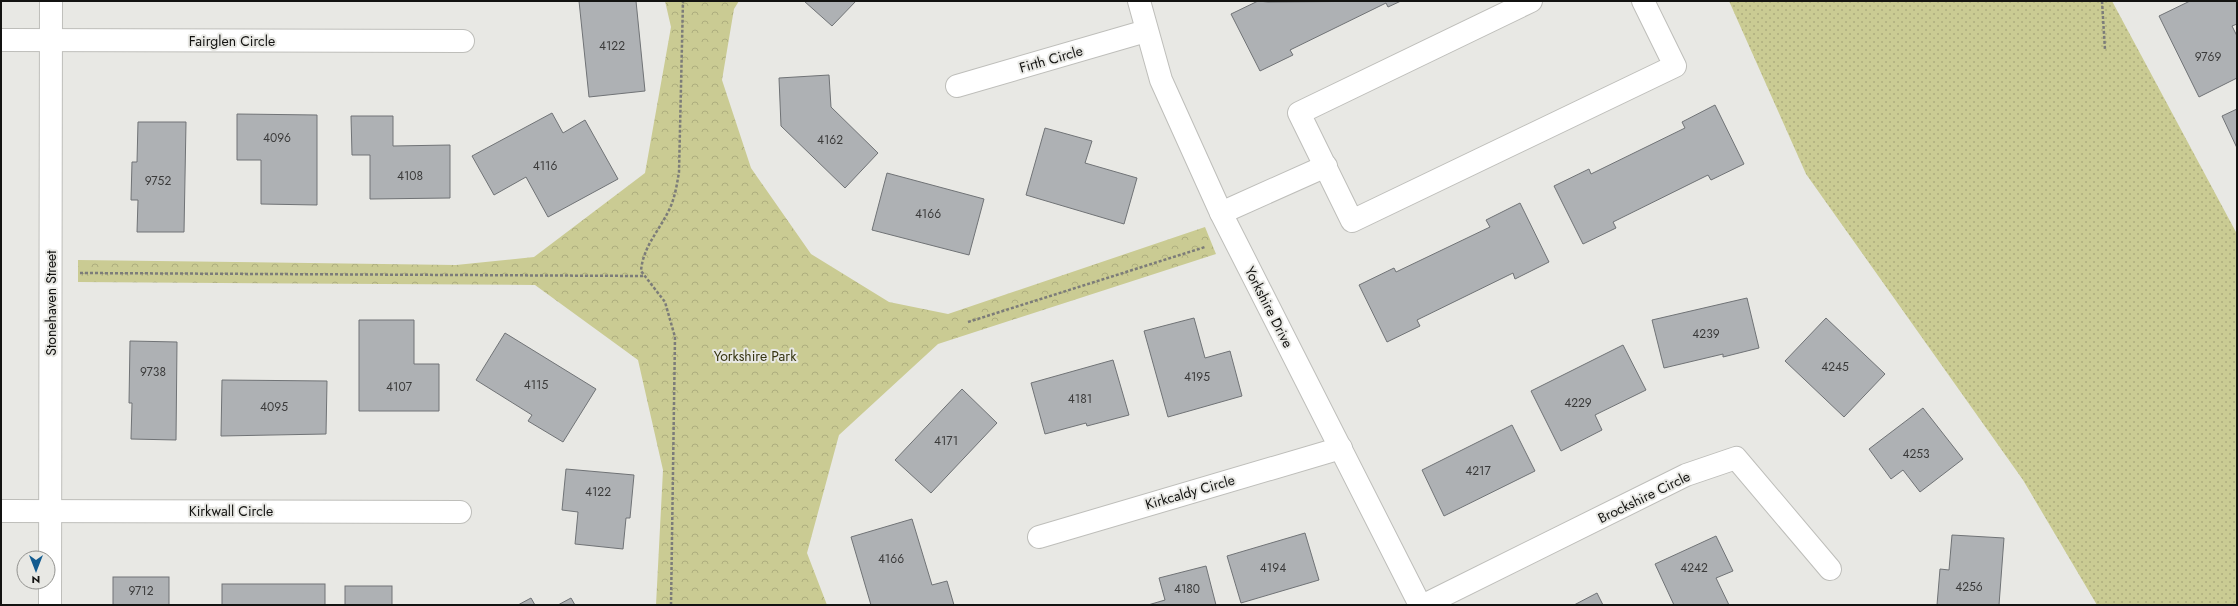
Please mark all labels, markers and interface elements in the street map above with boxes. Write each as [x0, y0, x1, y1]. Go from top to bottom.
street label: Fairglen Circle [189, 31, 275, 51]
house number: 4122 [599, 37, 625, 55]
street label: Firth Circle [1017, 40, 1085, 78]
house number: 9769 [2195, 48, 2221, 66]
house number: 4096 [263, 129, 291, 147]
house number: 4162 [817, 131, 843, 149]
house number: 4116 [533, 157, 557, 175]
house number: 4108 [397, 167, 423, 185]
house number: 9752 [145, 172, 171, 190]
house number: 4166 [915, 205, 941, 223]
street label: Stonehaven Street [41, 250, 61, 356]
street label: Yorkshire Drive [1240, 263, 1298, 351]
house number: 4239 [1692, 325, 1720, 343]
park label: Yorkshire Park [714, 346, 797, 366]
house number: 4245 [1821, 358, 1849, 376]
house number: 9738 [140, 363, 166, 381]
house number: 4195 [1184, 368, 1210, 386]
house number: 4115 [524, 376, 549, 394]
house number: 4107 [386, 378, 413, 396]
house number: 4181 [1068, 390, 1092, 408]
house number: 4229 [1564, 394, 1592, 412]
house number: 4095 [260, 398, 288, 416]
house number: 4171 [934, 432, 958, 450]
house number: 4253 [1902, 445, 1930, 463]
house number: 4217 [1465, 462, 1491, 480]
street label: Brockshire Circle [1594, 466, 1694, 528]
street label: Kirkcaldy Circle [1143, 470, 1237, 514]
house number: 4122 [585, 483, 611, 501]
street label: Kirkwall Circle [189, 501, 273, 521]
north arrow [16, 550, 56, 590]
house number: 4166 [878, 550, 904, 568]
house number: 4194 [1260, 559, 1286, 577]
house number: 4242 [1680, 559, 1708, 577]
text: N [32, 572, 40, 588]
house number: 4256 [1955, 578, 1983, 596]
house number: 4180 [1174, 580, 1200, 598]
house number: 9712 [128, 582, 154, 600]

